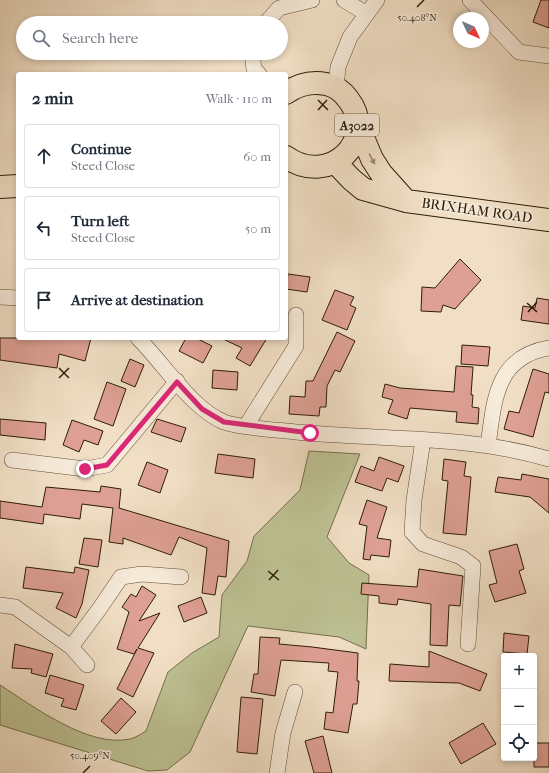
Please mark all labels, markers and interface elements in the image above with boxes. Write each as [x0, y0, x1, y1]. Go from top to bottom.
text: 50.408°N [397, 12, 437, 24]
north arrow [453, 12, 489, 48]
search box [16, 16, 288, 60]
icon: search [30, 27, 52, 49]
text: Search here [62, 29, 138, 47]
text: 2 min [32, 88, 73, 108]
text: Walk · 110 m [206, 91, 272, 106]
road number: A3022 [335, 114, 379, 136]
text: Continue [71, 140, 131, 158]
icon: ahead [33, 145, 55, 167]
text: 60 m [243, 149, 271, 164]
one-way arrow [369, 153, 376, 165]
text: Steed Close [71, 158, 135, 173]
street label: BRIXHAM ROAD [420, 194, 534, 227]
text: Turn left [71, 212, 129, 230]
icon: left [33, 217, 55, 239]
text: 50 m [245, 221, 271, 236]
text: Steed Close [71, 230, 135, 245]
icon: arrive [33, 289, 55, 311]
text: Arrive at destination [71, 291, 203, 309]
route start [301, 424, 319, 442]
route end [76, 460, 94, 478]
map controls [501, 653, 537, 761]
button: + [501, 653, 537, 689]
button: − [501, 689, 537, 725]
button: locate [501, 725, 537, 761]
text: 50.409°N [70, 750, 110, 762]

